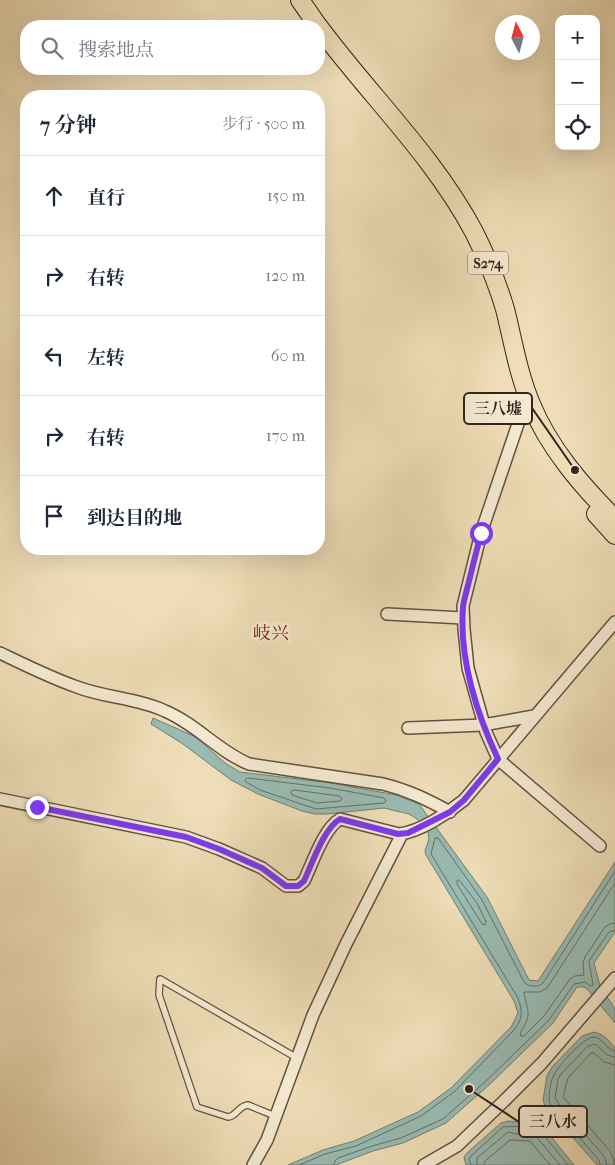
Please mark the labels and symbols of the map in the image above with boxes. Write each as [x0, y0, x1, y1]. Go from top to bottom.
north arrow [495, 15, 540, 60]
road number: S274 [468, 252, 508, 274]
callout: 三八墟 [464, 393, 532, 424]
text: 三八墟 [474, 399, 522, 418]
route start [470, 522, 493, 545]
district label: 岐兴 [253, 623, 289, 644]
route end [26, 796, 49, 819]
callout: 三八水 [519, 1106, 587, 1137]
text: 三八水 [529, 1112, 577, 1131]

